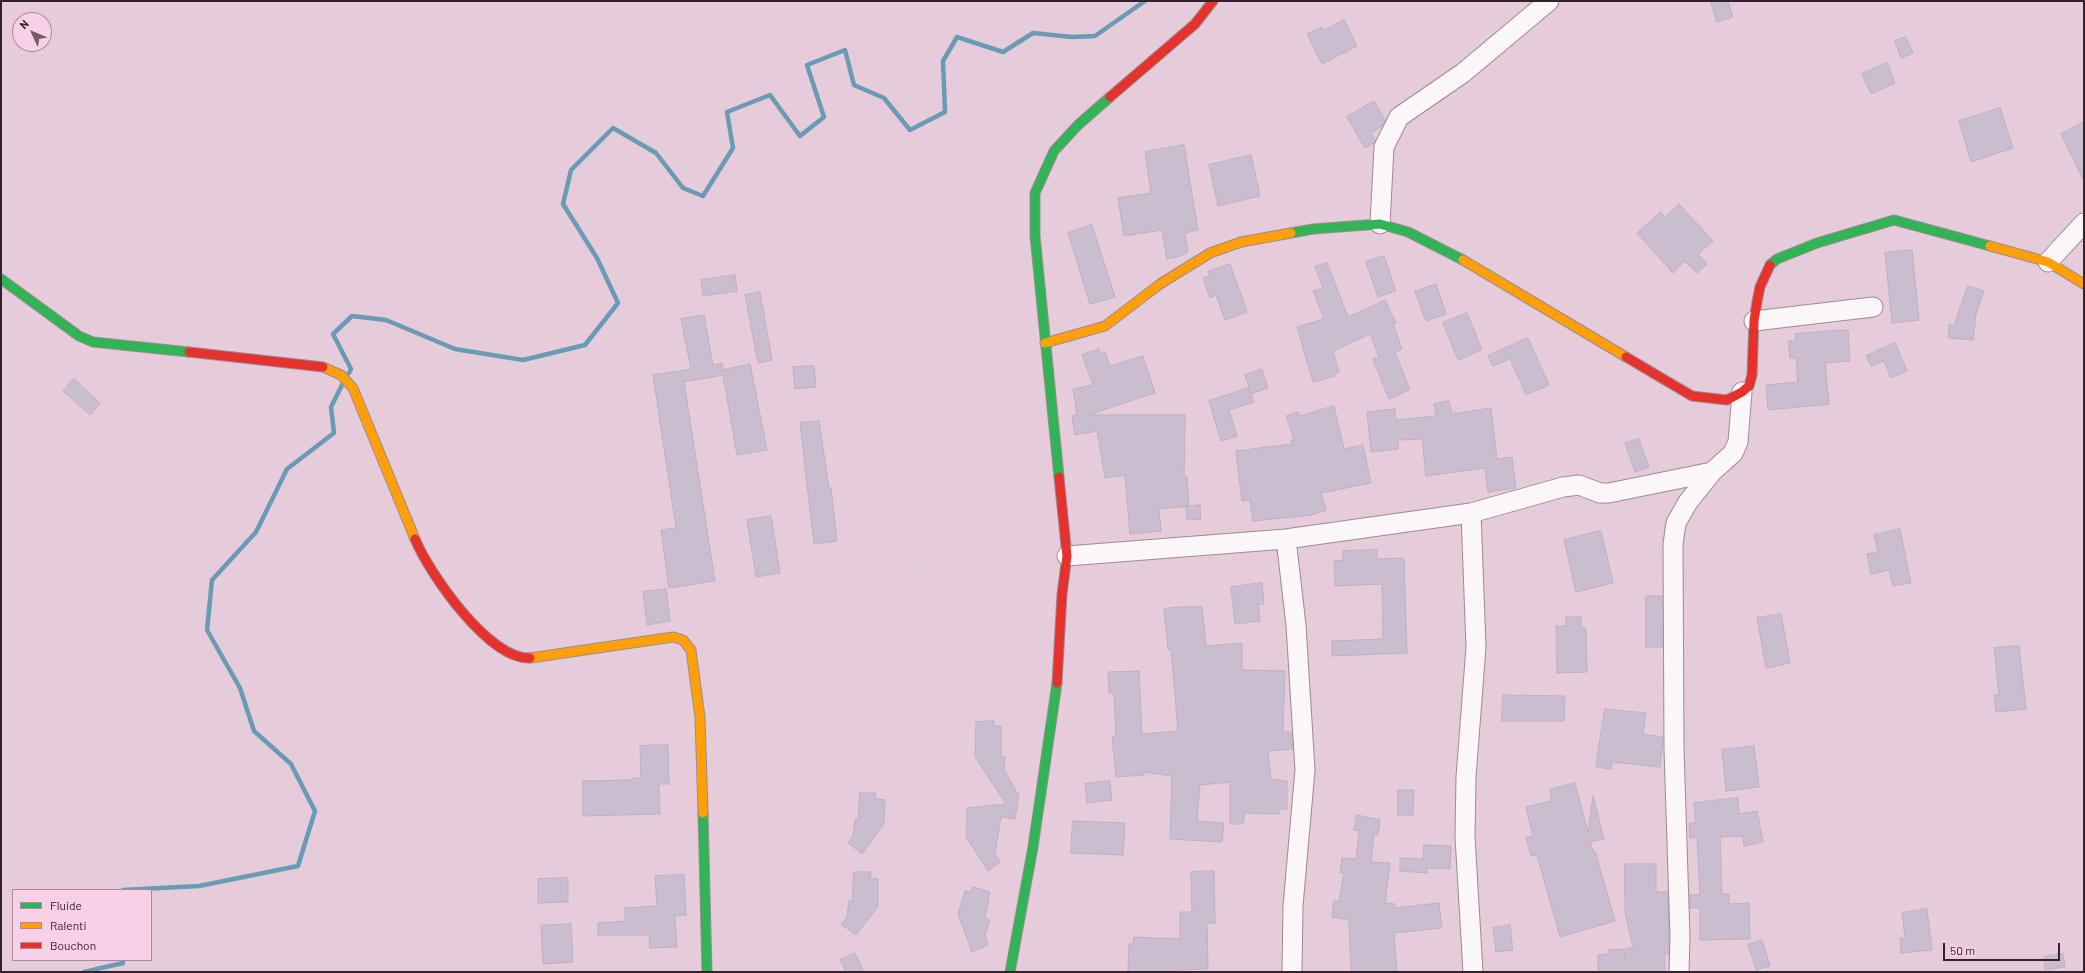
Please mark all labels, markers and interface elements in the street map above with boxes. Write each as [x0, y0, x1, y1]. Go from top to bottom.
north arrow [12, 12, 52, 52]
text: N [17, 17, 31, 31]
legend [12, 889, 152, 961]
text: Fluide [50, 898, 82, 912]
text: Ralenti [50, 918, 87, 932]
scale bar [1945, 935, 2062, 961]
text: Bouchon [50, 938, 96, 952]
text: 50 m [1950, 943, 1975, 957]

